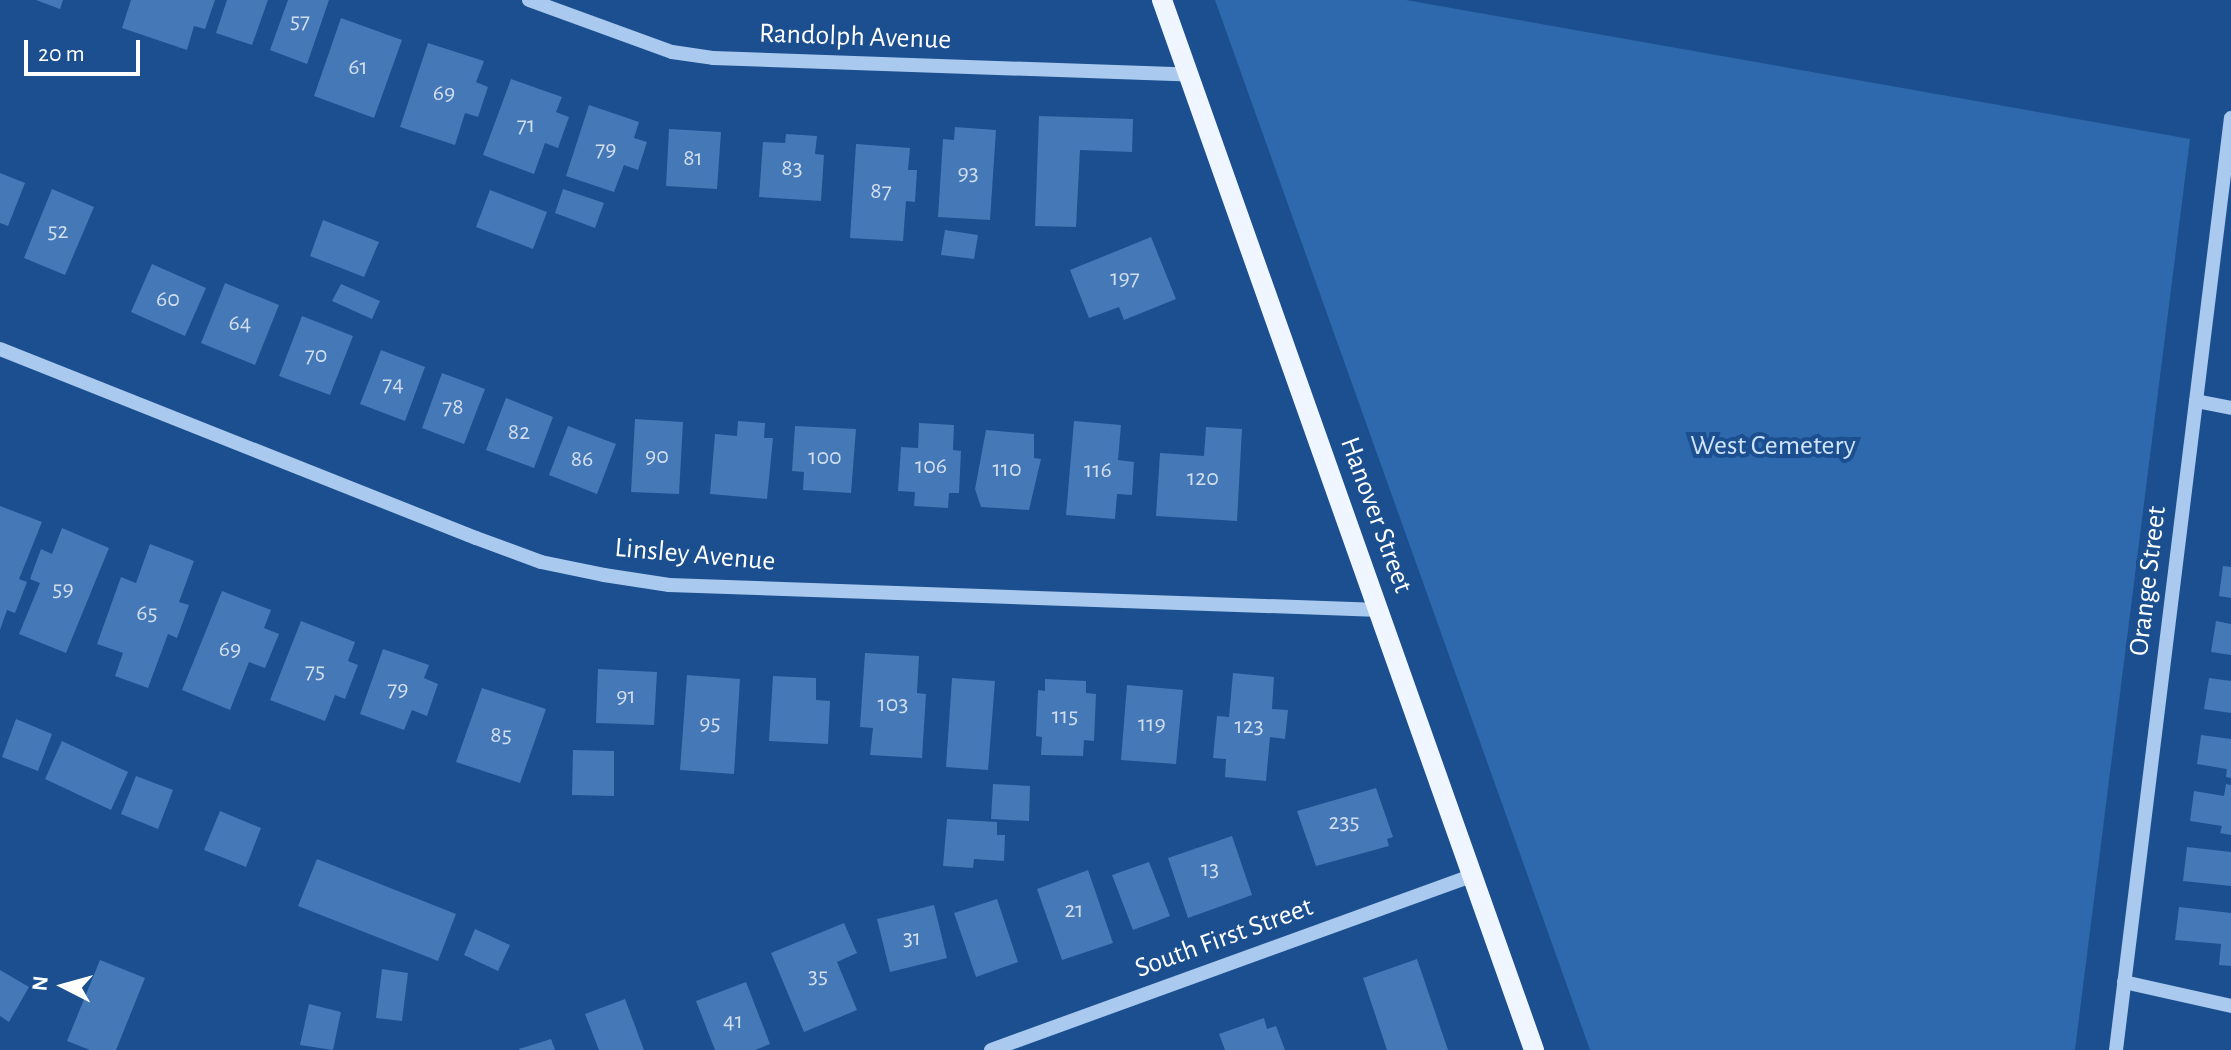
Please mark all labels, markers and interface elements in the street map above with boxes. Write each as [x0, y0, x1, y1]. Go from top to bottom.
house number: 57 [290, 8, 310, 36]
street label: Randolph Avenue [758, 17, 952, 57]
scale bar [28, 24, 144, 74]
text: 20 m [38, 42, 85, 66]
house number: 61 [348, 54, 368, 82]
house number: 69 [433, 80, 455, 108]
house number: 71 [517, 112, 535, 140]
house number: 79 [595, 136, 617, 164]
house number: 81 [683, 145, 703, 173]
house number: 83 [781, 155, 803, 183]
house number: 93 [957, 160, 979, 188]
house number: 87 [870, 178, 892, 206]
house number: 52 [48, 218, 68, 246]
house number: 197 [1110, 265, 1140, 293]
house number: 60 [156, 286, 180, 314]
house number: 64 [229, 310, 251, 338]
house number: 70 [305, 342, 327, 370]
house number: 74 [382, 371, 404, 399]
house number: 78 [442, 394, 464, 422]
house number: 82 [508, 419, 530, 447]
park label: West Cemetery [1690, 429, 1856, 463]
street label: Hanover Street [1332, 433, 1420, 597]
house number: 90 [645, 443, 669, 471]
house number: 100 [808, 444, 842, 472]
house number: 86 [571, 446, 593, 474]
house number: 106 [915, 453, 947, 481]
house number: 110 [992, 456, 1022, 484]
house number: 116 [1084, 457, 1112, 485]
house number: 120 [1187, 465, 1219, 493]
street label: Orange Street [2122, 504, 2174, 658]
street label: Linsley Avenue [613, 531, 777, 579]
house number: 59 [52, 576, 74, 604]
house number: 65 [136, 600, 158, 628]
house number: 69 [219, 636, 241, 664]
house number: 75 [305, 658, 325, 686]
house number: 79 [387, 676, 409, 704]
house number: 91 [616, 683, 636, 711]
house number: 103 [878, 691, 908, 719]
house number: 115 [1052, 703, 1078, 731]
house number: 95 [699, 710, 721, 738]
house number: 119 [1138, 711, 1166, 739]
house number: 123 [1234, 713, 1264, 741]
house number: 85 [490, 722, 512, 750]
house number: 235 [1329, 809, 1359, 837]
house number: 13 [1201, 856, 1219, 884]
street label: South First Street [1131, 890, 1317, 986]
house number: 21 [1064, 897, 1084, 925]
house number: 31 [903, 925, 921, 953]
north arrow [24, 946, 104, 1026]
house number: 35 [808, 963, 828, 991]
text: N [28, 975, 52, 992]
house number: 41 [723, 1008, 743, 1036]

